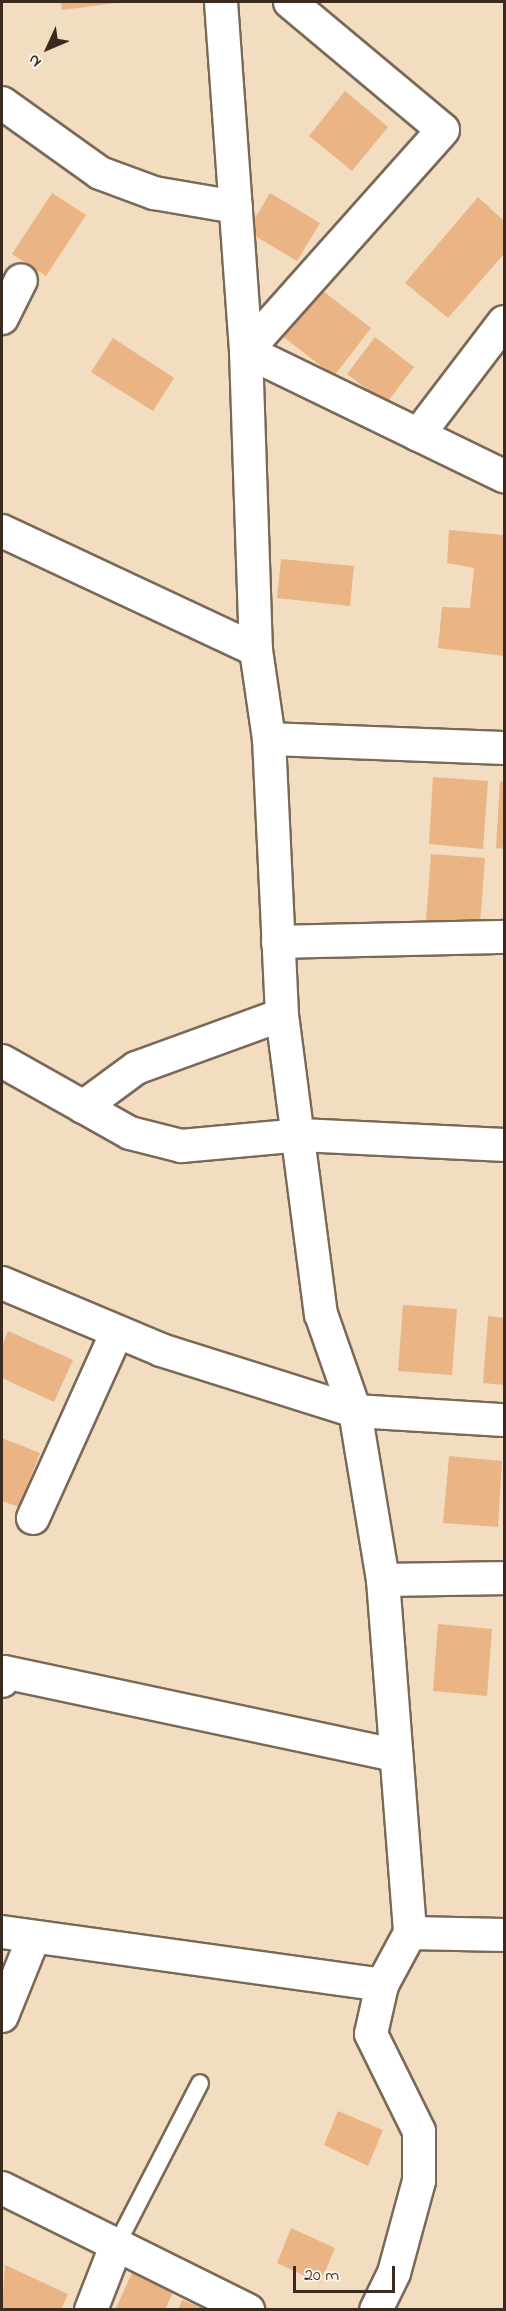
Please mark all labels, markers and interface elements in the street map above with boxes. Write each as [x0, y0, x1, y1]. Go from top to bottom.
north arrow [18, 18, 78, 78]
text: N [23, 48, 47, 73]
scale bar [296, 2254, 398, 2292]
text: 20 m [304, 2263, 339, 2289]

